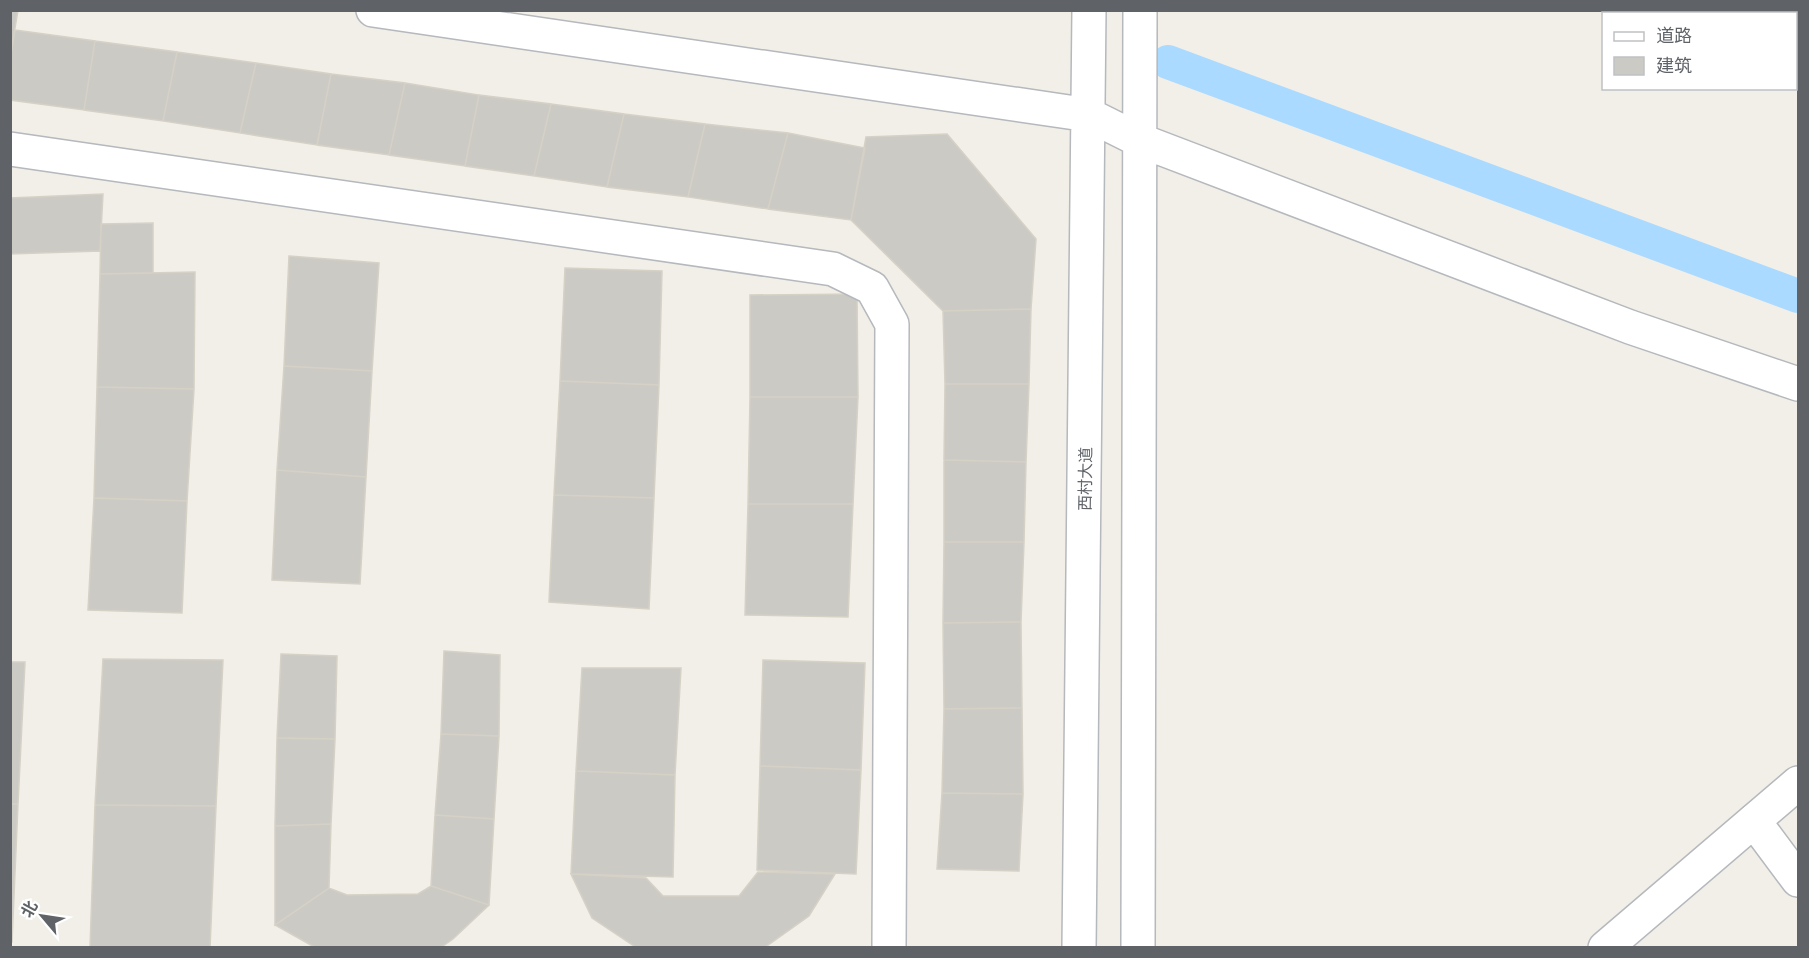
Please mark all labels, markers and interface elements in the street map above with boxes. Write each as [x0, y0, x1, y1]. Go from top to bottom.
legend [1602, 12, 1797, 90]
text: 道路 [1656, 24, 1692, 47]
text: 建筑 [1656, 54, 1692, 77]
street label: 西村大道 [1074, 447, 1096, 511]
north arrow [12, 886, 72, 946]
text: 北 [16, 897, 42, 921]

